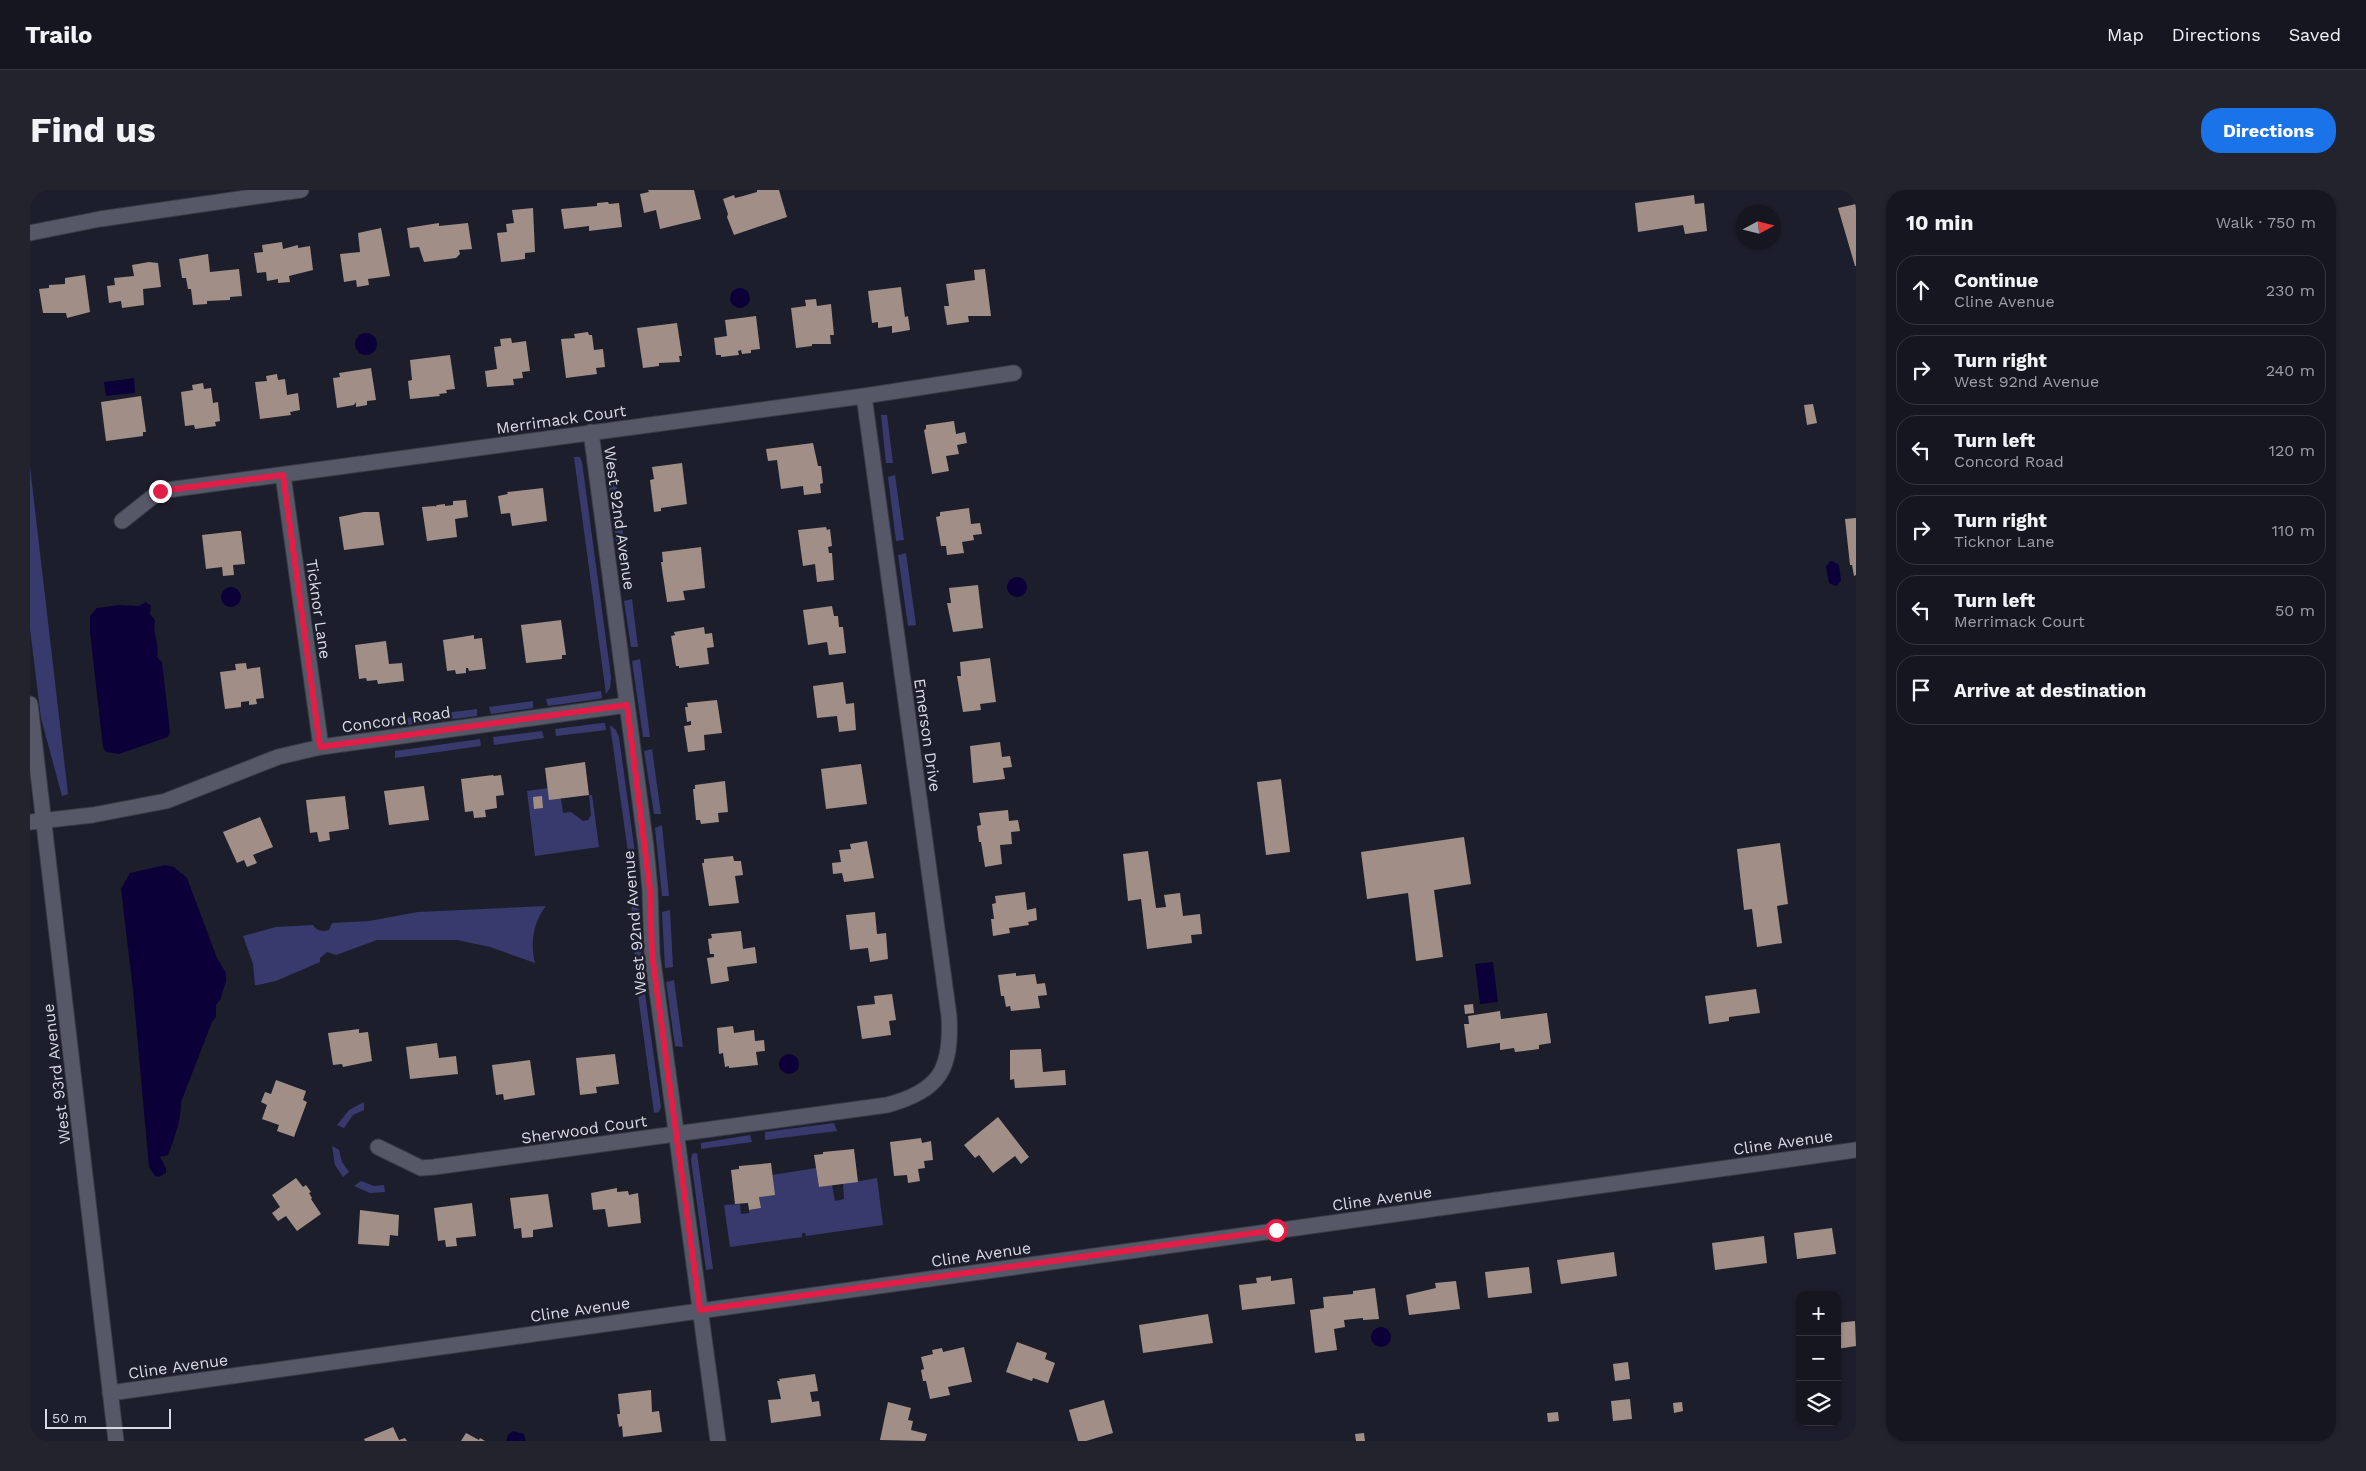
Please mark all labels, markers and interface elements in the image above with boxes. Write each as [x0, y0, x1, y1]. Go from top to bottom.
text: Trailo [25, 21, 92, 49]
text: Map [2107, 24, 2144, 45]
text: Directions [2172, 24, 2261, 45]
text: Saved [2289, 24, 2341, 45]
button: Directions [2201, 108, 2336, 153]
text: Find us [30, 109, 156, 151]
north arrow [1736, 205, 1781, 250]
text: 10 min [1906, 210, 1973, 235]
text: Walk · 750 m [2216, 213, 2316, 232]
text: Continue [1954, 269, 2038, 292]
icon: ahead [1907, 276, 1935, 304]
text: 230 m [2266, 281, 2315, 300]
text: Cline Avenue [1954, 292, 2055, 311]
text: Turn right [1954, 349, 2047, 372]
icon: right [1907, 356, 1935, 384]
text: 240 m [2266, 361, 2315, 380]
text: West 92nd Avenue [1954, 372, 2099, 391]
street label: Merrimack Court [495, 401, 627, 438]
text: Turn left [1954, 429, 2035, 452]
icon: left [1907, 436, 1935, 464]
text: 120 m [2269, 441, 2315, 460]
street label: West 92nd Avenue [600, 445, 639, 591]
text: Concord Road [1954, 452, 2064, 471]
route end [149, 480, 172, 503]
text: Turn right [1954, 509, 2047, 532]
icon: right [1907, 516, 1935, 544]
text: 110 m [2272, 521, 2315, 540]
text: Ticknor Lane [1954, 532, 2055, 551]
street label: Ticknor Lane [302, 558, 335, 660]
text: Turn left [1954, 589, 2035, 612]
icon: left [1907, 596, 1935, 624]
text: 50 m [2275, 601, 2315, 620]
text: Merrimack Court [1954, 612, 2085, 631]
icon: arrive [1907, 676, 1935, 704]
street label: Emerson Drive [910, 677, 945, 793]
text: Arrive at destination [1954, 679, 2146, 702]
street label: Concord Road [340, 702, 452, 737]
street label: West 92nd Avenue [619, 850, 650, 996]
street label: West 93rd Avenue [38, 1003, 75, 1145]
street label: Sherwood Court [520, 1111, 649, 1148]
street label: Cline Avenue [1732, 1126, 1834, 1159]
street label: Cline Avenue [1331, 1182, 1433, 1215]
route start [1265, 1219, 1288, 1242]
street label: Cline Avenue [930, 1238, 1032, 1271]
map controls [1796, 1291, 1841, 1426]
button: + [1796, 1291, 1841, 1336]
street label: Cline Avenue [529, 1293, 631, 1326]
button: − [1796, 1336, 1841, 1381]
street label: Cline Avenue [127, 1350, 229, 1383]
button: layers [1796, 1381, 1841, 1426]
scale bar [45, 1406, 171, 1429]
text: 50 m [52, 1410, 87, 1426]

